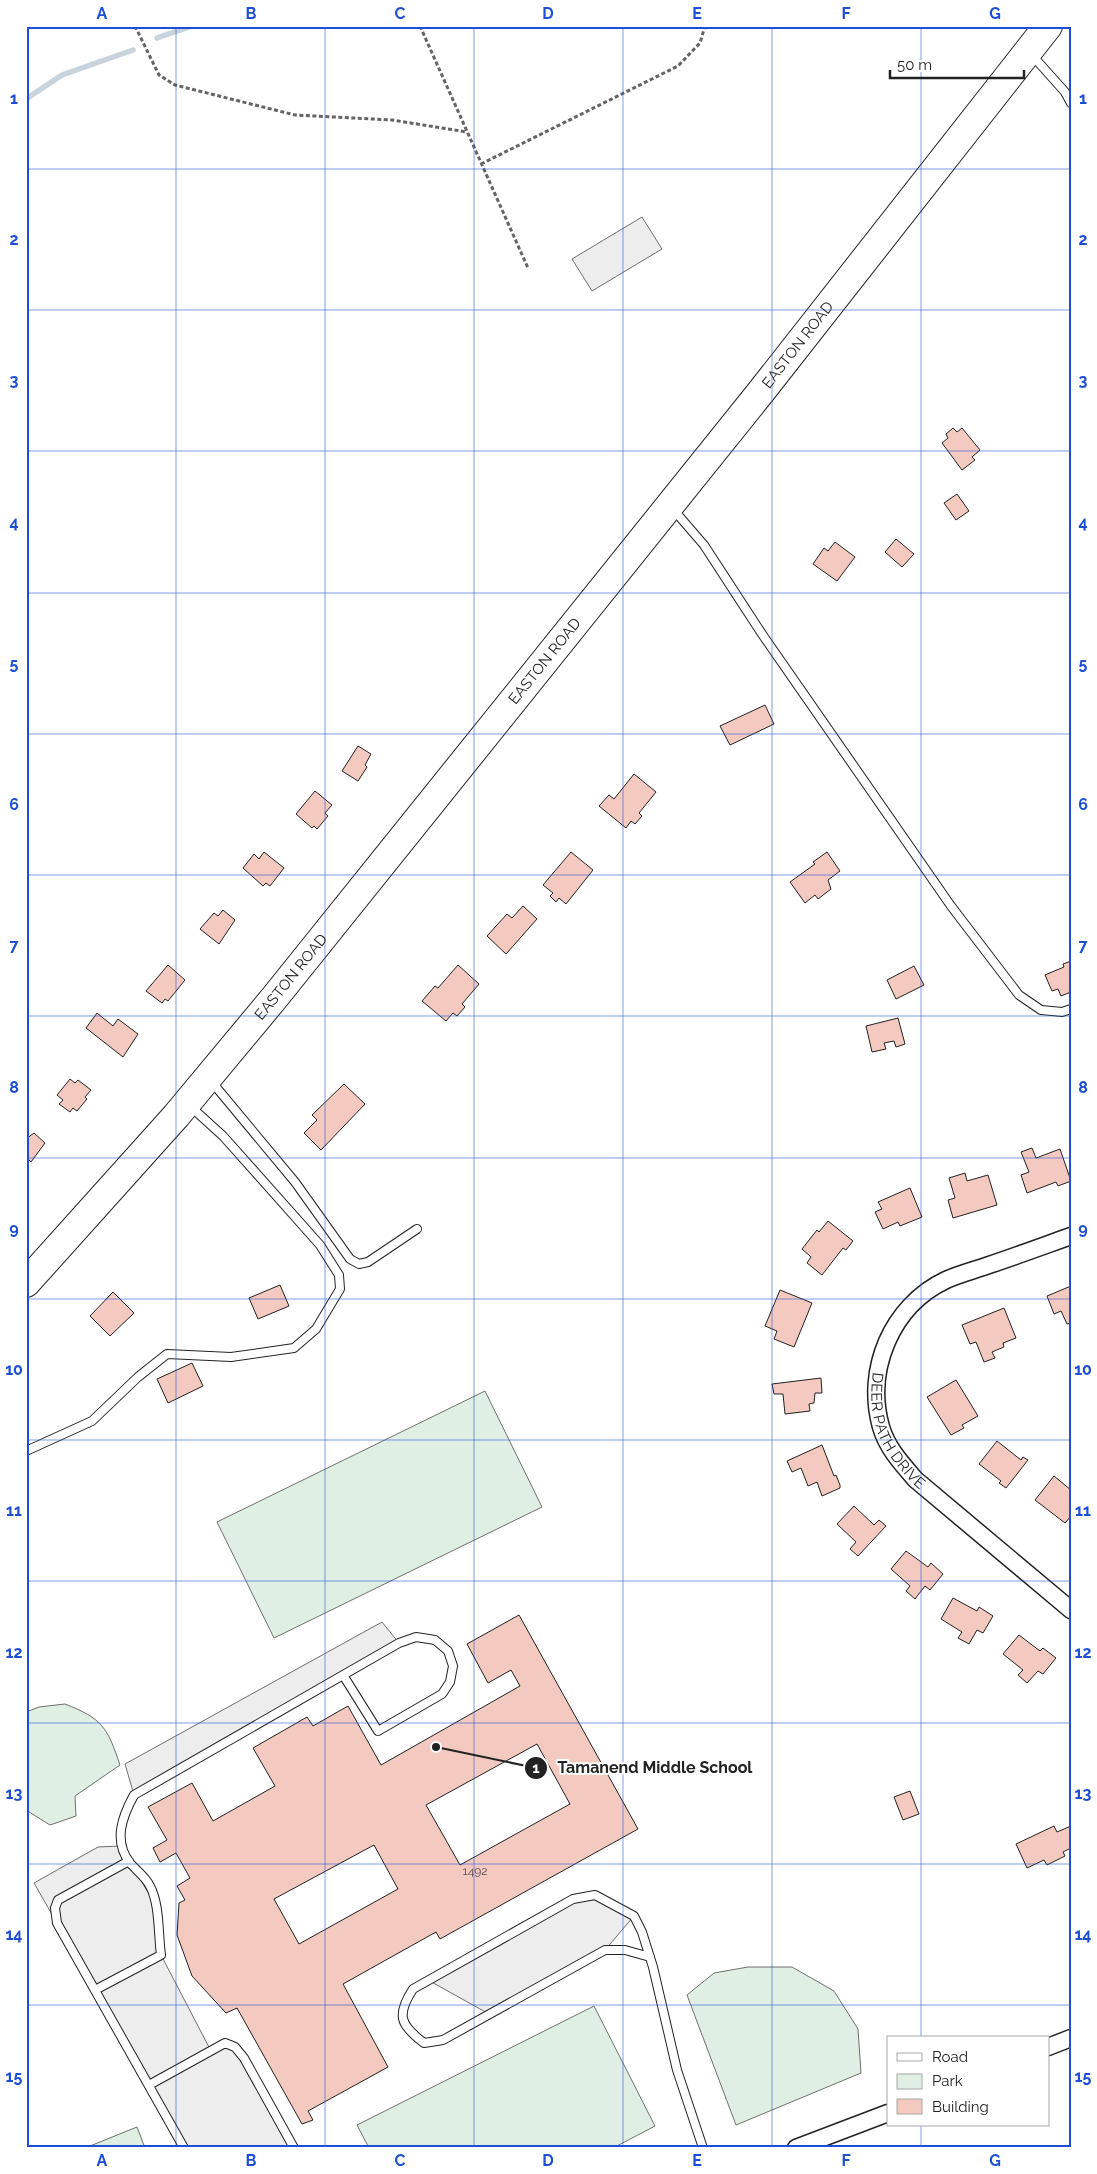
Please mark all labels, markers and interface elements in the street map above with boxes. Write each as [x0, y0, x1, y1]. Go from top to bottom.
text: A [97, 4, 108, 23]
text: B [246, 4, 257, 23]
text: C [395, 4, 406, 23]
text: D [542, 4, 554, 23]
text: E [692, 4, 702, 23]
text: F [841, 4, 851, 23]
text: G [989, 4, 1001, 23]
scale bar [890, 48, 1023, 80]
text: 50 m [897, 56, 932, 74]
text: 1 [10, 89, 18, 108]
text: 1 [1079, 89, 1087, 108]
text: 2 [9, 230, 19, 249]
text: 2 [1078, 230, 1088, 249]
street label: EASTON ROAD [758, 298, 837, 392]
text: 3 [10, 371, 19, 390]
text: 3 [1079, 371, 1088, 390]
text: 4 [9, 513, 19, 532]
text: 4 [1078, 513, 1088, 532]
street label: EASTON ROAD [505, 614, 585, 708]
text: 5 [10, 654, 19, 673]
text: 5 [1079, 654, 1088, 673]
text: 6 [9, 795, 19, 814]
text: 6 [1078, 795, 1088, 814]
street label: EASTON ROAD [251, 930, 331, 1023]
text: 7 [10, 936, 19, 955]
text: 7 [1079, 936, 1088, 955]
text: 8 [9, 1078, 19, 1097]
text: 8 [1078, 1078, 1088, 1097]
text: 9 [9, 1219, 19, 1238]
text: 9 [1078, 1219, 1088, 1238]
text: 10 [5, 1360, 23, 1379]
text: 10 [1074, 1360, 1092, 1379]
street label: DEER PATH DRIVE [867, 1371, 929, 1493]
text: 11 [6, 1501, 22, 1520]
text: 11 [1075, 1501, 1091, 1520]
text: 12 [6, 1643, 22, 1662]
text: 12 [1075, 1643, 1091, 1662]
callout: Tamanend Middle School [523, 1752, 763, 1783]
text: Tamanend Middle School [558, 1758, 753, 1777]
text: 1 [532, 1759, 540, 1777]
text: 13 [6, 1784, 22, 1803]
text: 13 [1075, 1784, 1091, 1803]
house number: 1492 [463, 1864, 487, 1878]
text: 14 [5, 1925, 23, 1944]
text: 14 [1074, 1925, 1092, 1944]
legend [887, 2036, 1050, 2126]
text: Road [932, 2048, 968, 2066]
text: 15 [6, 2067, 23, 2086]
text: 15 [1075, 2067, 1092, 2086]
text: Park [932, 2072, 963, 2090]
text: Building [932, 2098, 989, 2116]
text: A [97, 2151, 108, 2170]
text: B [246, 2151, 257, 2170]
text: C [395, 2151, 406, 2170]
text: D [542, 2151, 554, 2170]
text: E [692, 2151, 702, 2170]
text: F [841, 2151, 851, 2170]
text: G [989, 2151, 1001, 2170]

